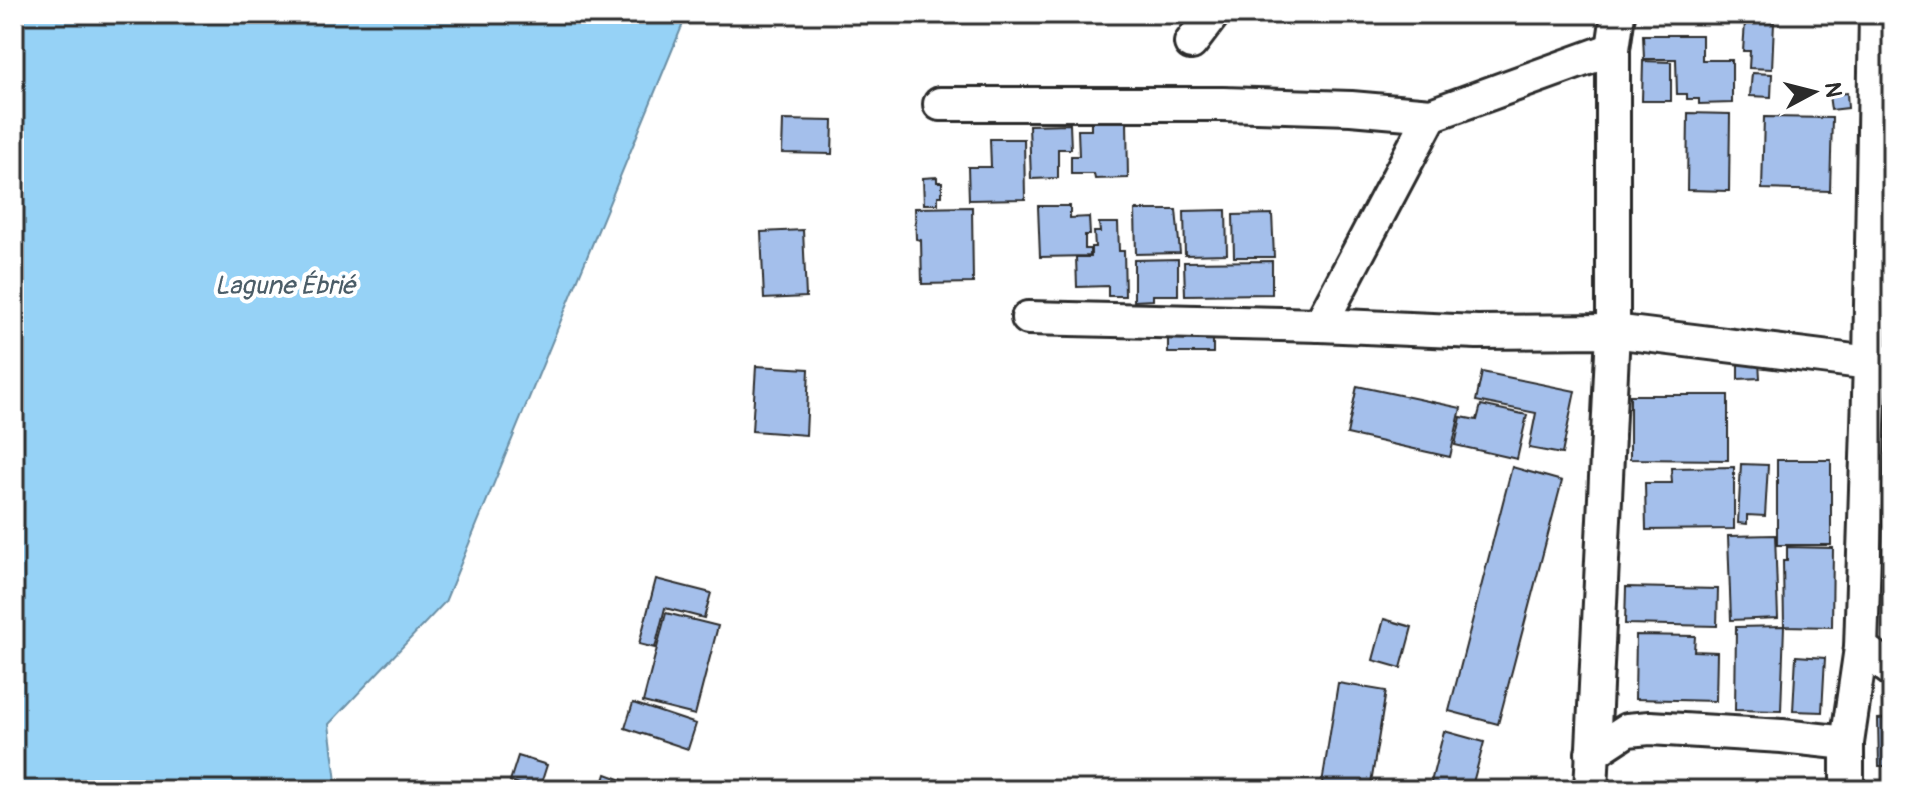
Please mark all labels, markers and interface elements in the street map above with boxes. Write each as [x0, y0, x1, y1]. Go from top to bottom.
north arrow [1774, 52, 1854, 132]
text: N [1818, 81, 1848, 99]
water label: Lagune Ébrié [214, 270, 357, 302]

